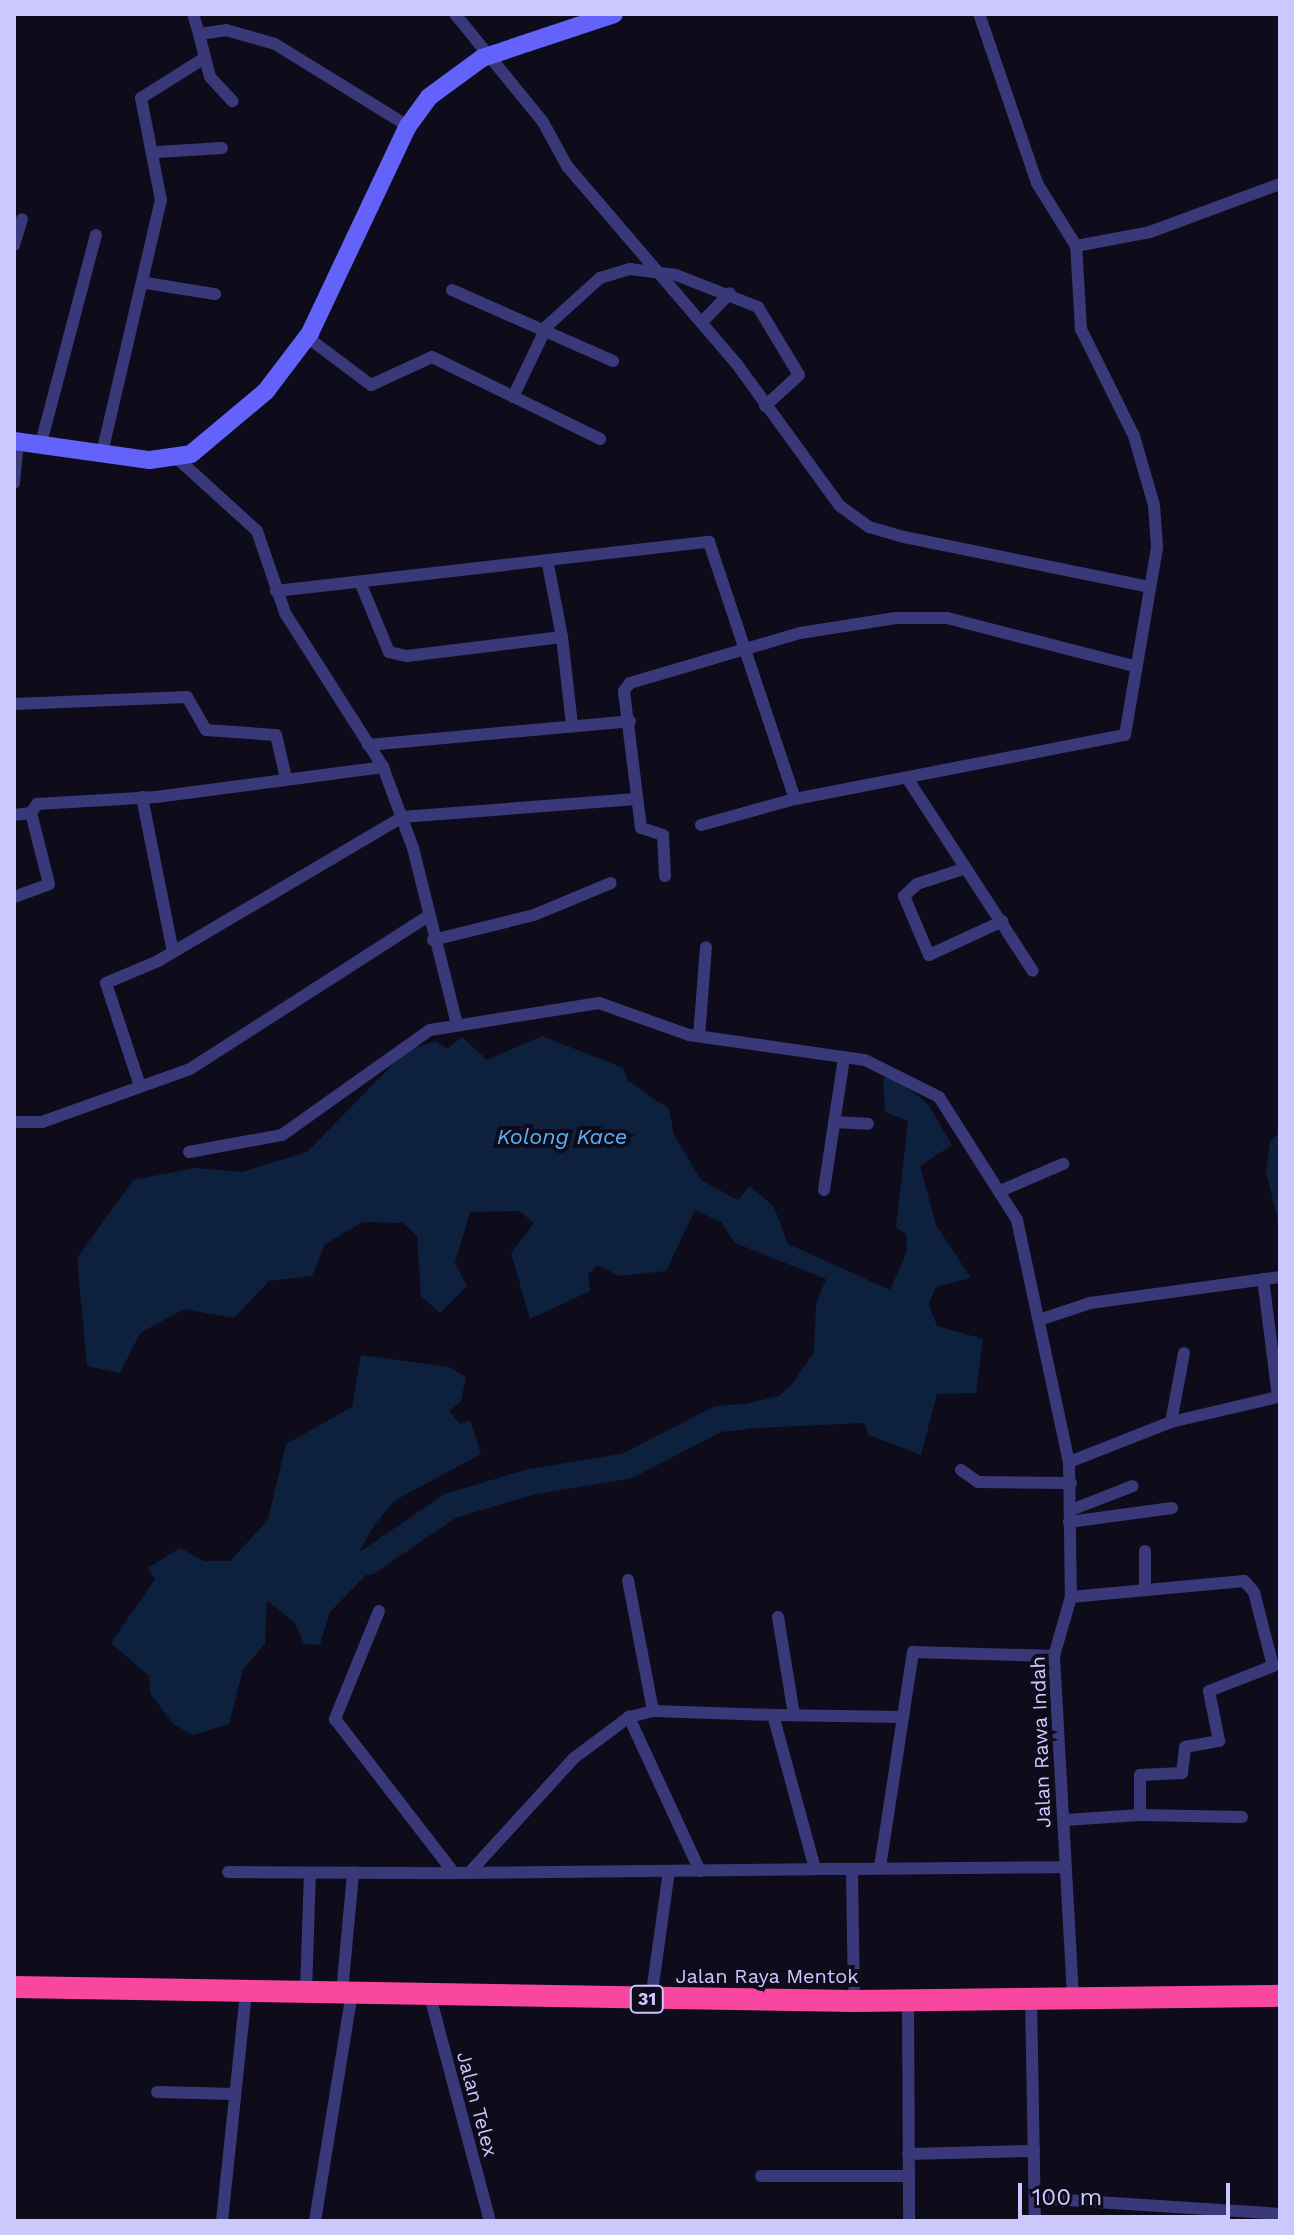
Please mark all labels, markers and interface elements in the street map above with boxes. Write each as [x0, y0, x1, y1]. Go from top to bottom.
water label: Kolong Kace [497, 1124, 627, 1150]
street label: Jalan Rawa Indah [1026, 1655, 1056, 1829]
street label: Jalan Raya Mentok [675, 1964, 859, 1988]
road number: 31 [629, 1985, 665, 2013]
street label: Jalan Telex [451, 2049, 503, 2159]
scale bar [1022, 2167, 1234, 2217]
text: 100 m [1032, 2183, 1102, 2211]

